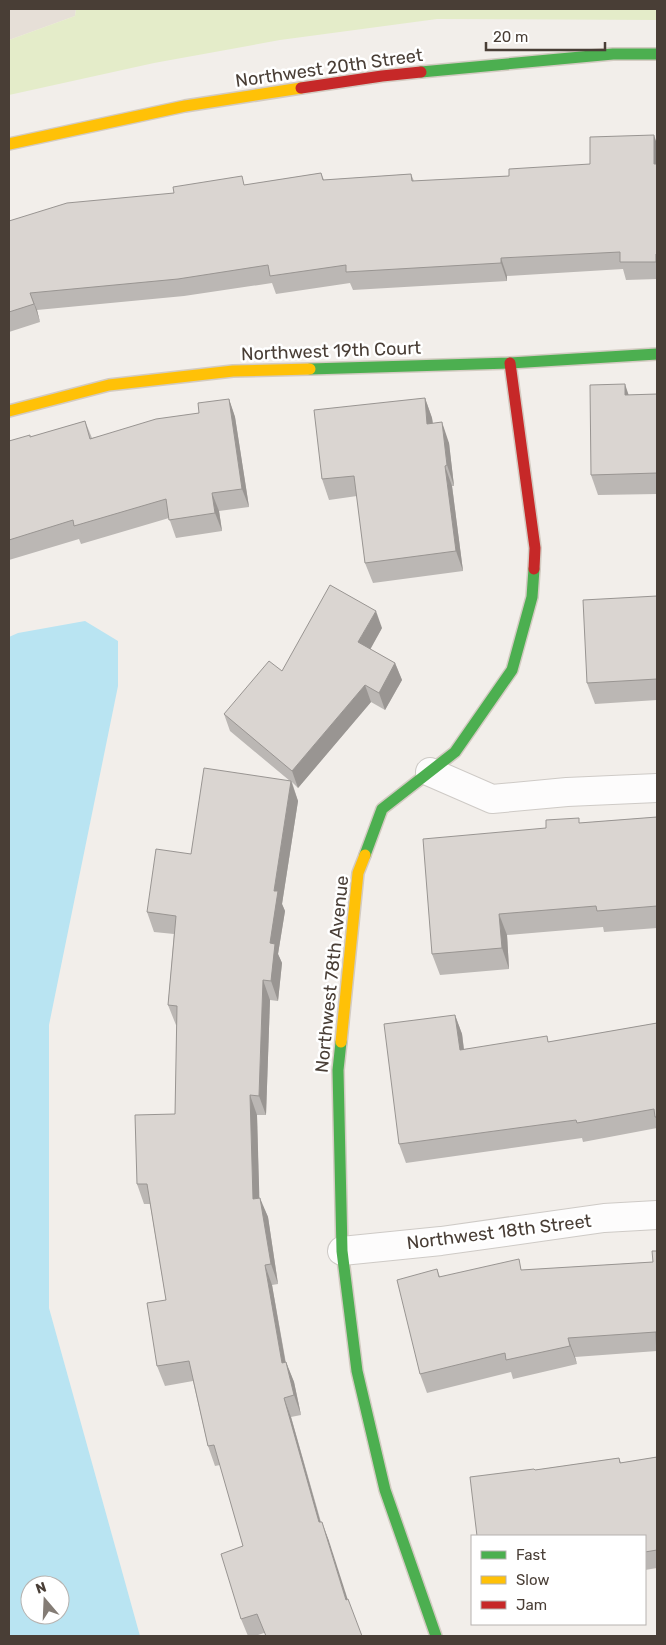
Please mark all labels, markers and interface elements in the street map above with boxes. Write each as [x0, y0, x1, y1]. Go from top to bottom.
scale bar [486, 20, 605, 52]
text: 20 m [493, 28, 528, 46]
street label: Northwest 20th Street [234, 44, 424, 92]
street label: Northwest 19th Court [241, 337, 421, 365]
street label: Northwest 78th Avenue [311, 874, 353, 1074]
street label: Northwest 18th Street [405, 1210, 593, 1254]
legend [471, 1535, 646, 1625]
text: Fast [516, 1546, 546, 1564]
text: Slow [516, 1571, 549, 1589]
north arrow [20, 1575, 70, 1625]
text: N [33, 1579, 48, 1598]
text: Jam [516, 1596, 547, 1614]

